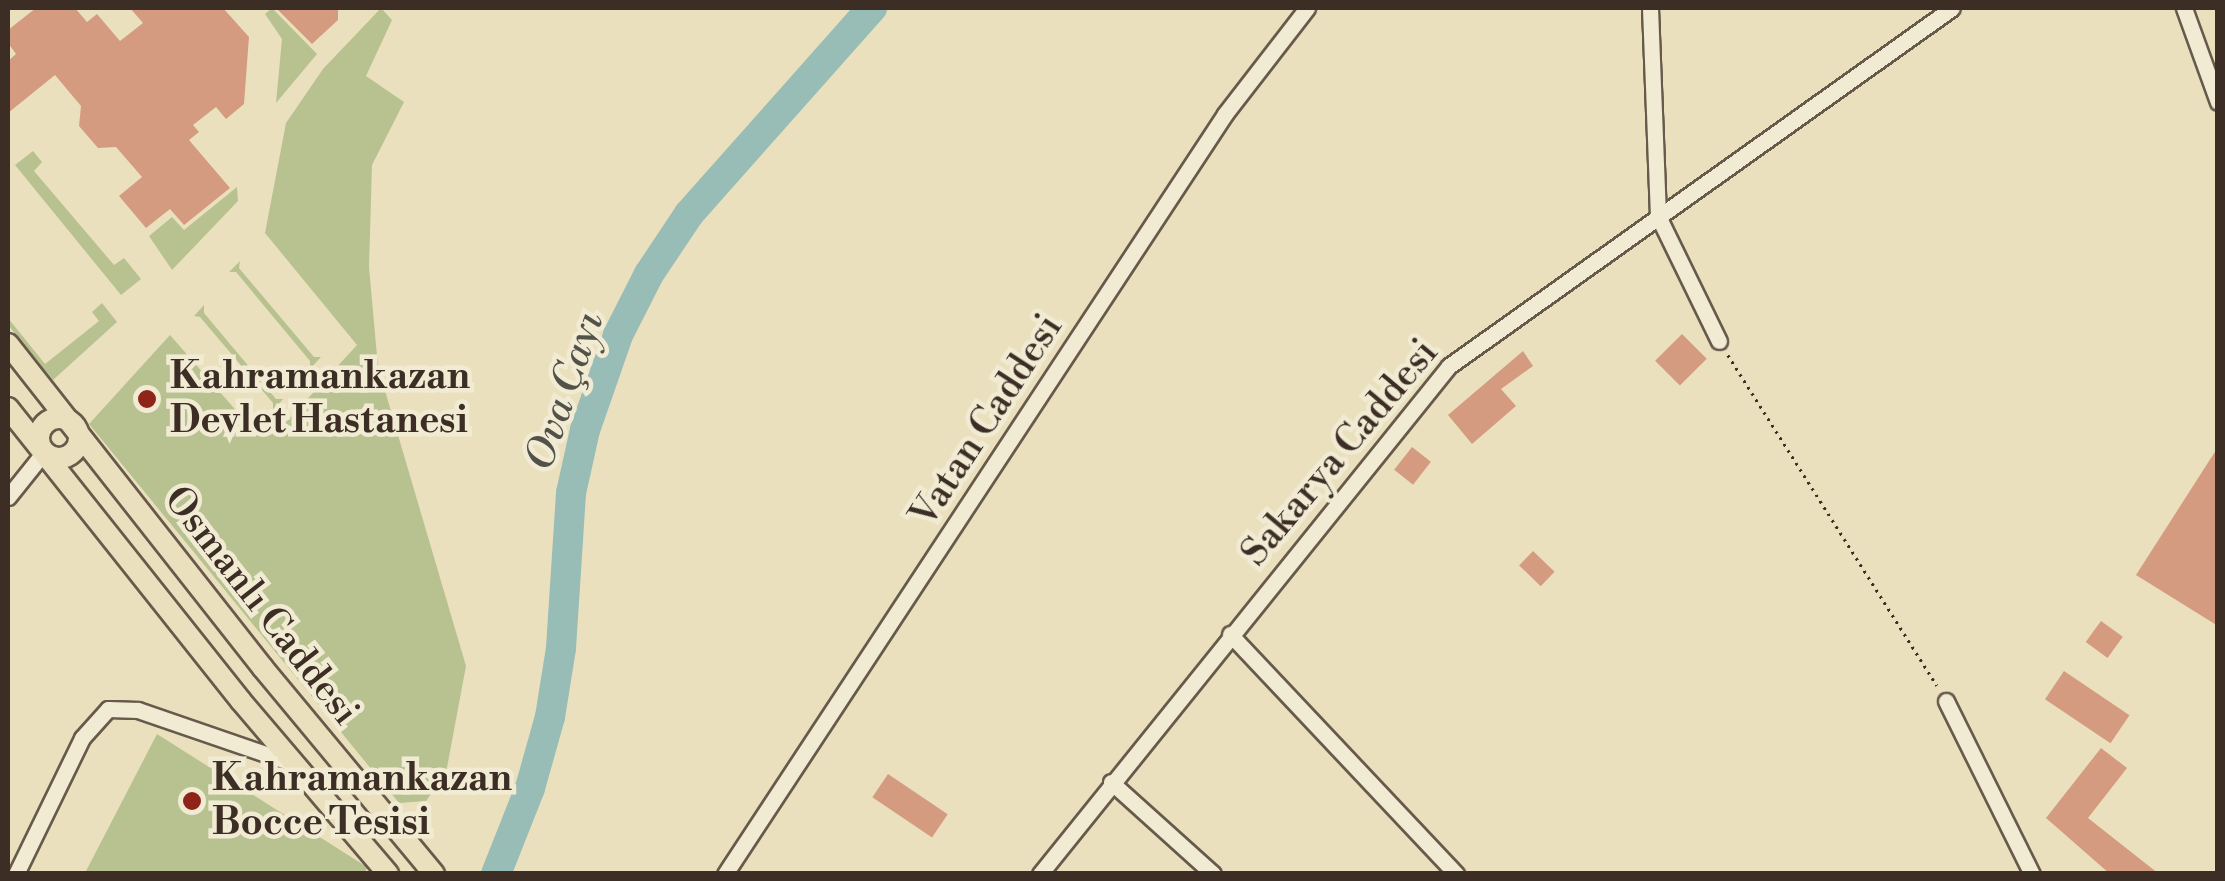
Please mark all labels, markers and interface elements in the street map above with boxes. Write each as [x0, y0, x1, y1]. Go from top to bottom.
water label: Ova Çayı [516, 306, 614, 476]
street label: Vatan Caddesi [901, 306, 1073, 536]
street label: Sakarya Caddesi [1232, 331, 1448, 575]
place label: Kahramankazan Devlet Hastanesi [170, 354, 470, 444]
marker: Kahramankazan Devlet Hastanesi [134, 386, 160, 412]
street label: Osmanlı Caddesi [154, 478, 368, 734]
place label: Kahramankazan Bocce Tesisi [212, 756, 512, 846]
marker: Kahramankazan Bocce Tesisi [181, 790, 203, 812]

